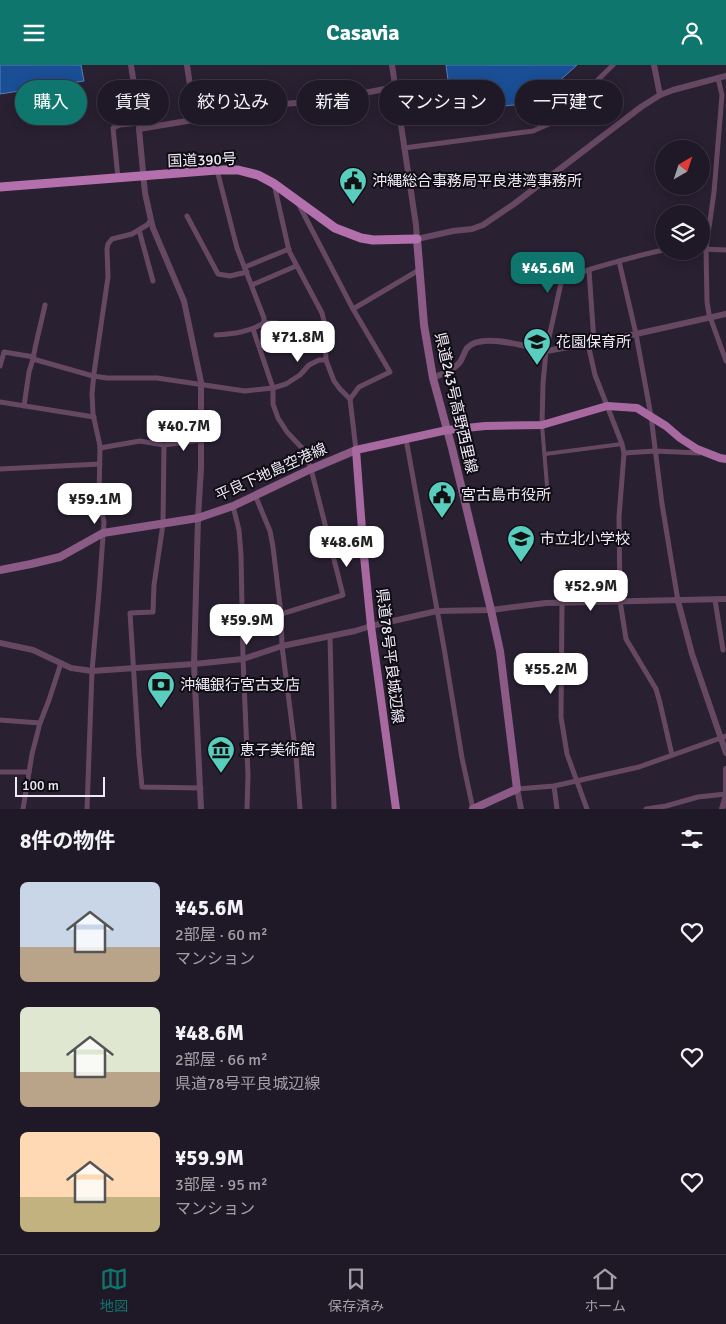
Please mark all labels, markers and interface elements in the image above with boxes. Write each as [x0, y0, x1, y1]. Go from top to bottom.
icon: menu [20, 19, 48, 47]
text: Casavia [326, 19, 400, 46]
icon: person [678, 19, 706, 47]
chip: 購入 [15, 80, 87, 125]
chip: 賃貸 [97, 80, 169, 125]
chip: 絞り込み [179, 80, 287, 125]
chip: 新着 [297, 80, 369, 125]
chip: マンション [379, 80, 505, 125]
chip: 一戸建て [515, 80, 623, 125]
north arrow [655, 140, 710, 195]
map controls [655, 140, 710, 260]
street label: 国道390号 [167, 150, 237, 170]
public building icon: 沖縄総合事務局平良港湾事務所 [338, 166, 368, 205]
place label: 沖縄総合事務局平良港湾事務所 [372, 172, 582, 190]
button: layers [655, 205, 710, 260]
pin: ¥45.6M [507, 251, 589, 294]
text: ¥45.6M [522, 258, 574, 278]
pin: ¥71.8M [257, 321, 339, 363]
text: ¥71.8M [272, 327, 324, 347]
school or university icon: 花園保育所 [522, 327, 552, 366]
street label: 県道243号高野西里線 [431, 331, 481, 475]
place label: 花園保育所 [556, 333, 631, 351]
pin: ¥40.7M [143, 409, 225, 452]
text: ¥40.7M [158, 416, 210, 436]
street label: 平良下地島空港線 [213, 439, 329, 505]
public building icon: 宮古島市役所 [427, 480, 457, 519]
pin: ¥59.1M [54, 483, 136, 525]
place label: 宮古島市役所 [461, 486, 551, 504]
text: ¥59.1M [69, 489, 121, 509]
school or university icon: 市立北小学校 [506, 524, 536, 563]
pin: ¥48.6M [306, 525, 388, 568]
place label: 市立北小学校 [540, 530, 630, 548]
text: ¥48.6M [321, 532, 373, 552]
pin: ¥52.9M [550, 569, 632, 612]
text: ¥52.9M [565, 576, 617, 596]
street label: 県道78号平良城辺線 [373, 587, 407, 725]
pin: ¥59.9M [206, 603, 288, 646]
text: ¥59.9M [221, 610, 273, 630]
pin: ¥55.2M [510, 653, 592, 695]
text: ¥55.2M [525, 659, 577, 679]
bank icon: 沖縄銀行宮古支店 [146, 670, 176, 709]
place label: 沖縄銀行宮古支店 [180, 676, 300, 694]
museum icon: 恵子美術館 [206, 735, 236, 774]
place label: 恵子美術館 [240, 741, 315, 759]
scale bar [15, 774, 105, 797]
text: 100 m [22, 777, 59, 794]
icon: filters [678, 825, 706, 853]
text: 8件の物件 [20, 828, 115, 854]
text: ¥45.6M [175, 895, 244, 921]
icon: home [60, 902, 120, 962]
icon: heart [678, 918, 706, 946]
text: 2部屋 · 60 m² [175, 925, 268, 945]
text: マンション [175, 949, 255, 969]
text: ¥48.6M [175, 1020, 244, 1046]
icon: home [60, 1027, 120, 1087]
icon: heart [678, 1043, 706, 1071]
text: 2部屋 · 66 m² [175, 1050, 268, 1070]
text: 県道78号平良城辺線 [175, 1074, 320, 1094]
text: ¥59.9M [175, 1145, 244, 1171]
icon: home [60, 1152, 120, 1212]
icon: heart [678, 1168, 706, 1196]
text: 3部屋 · 95 m² [175, 1175, 268, 1195]
text: マンション [175, 1199, 255, 1219]
tab: 地図 [100, 1265, 128, 1315]
tab: 保存済み [328, 1265, 384, 1315]
tab: ホーム [584, 1265, 626, 1315]

